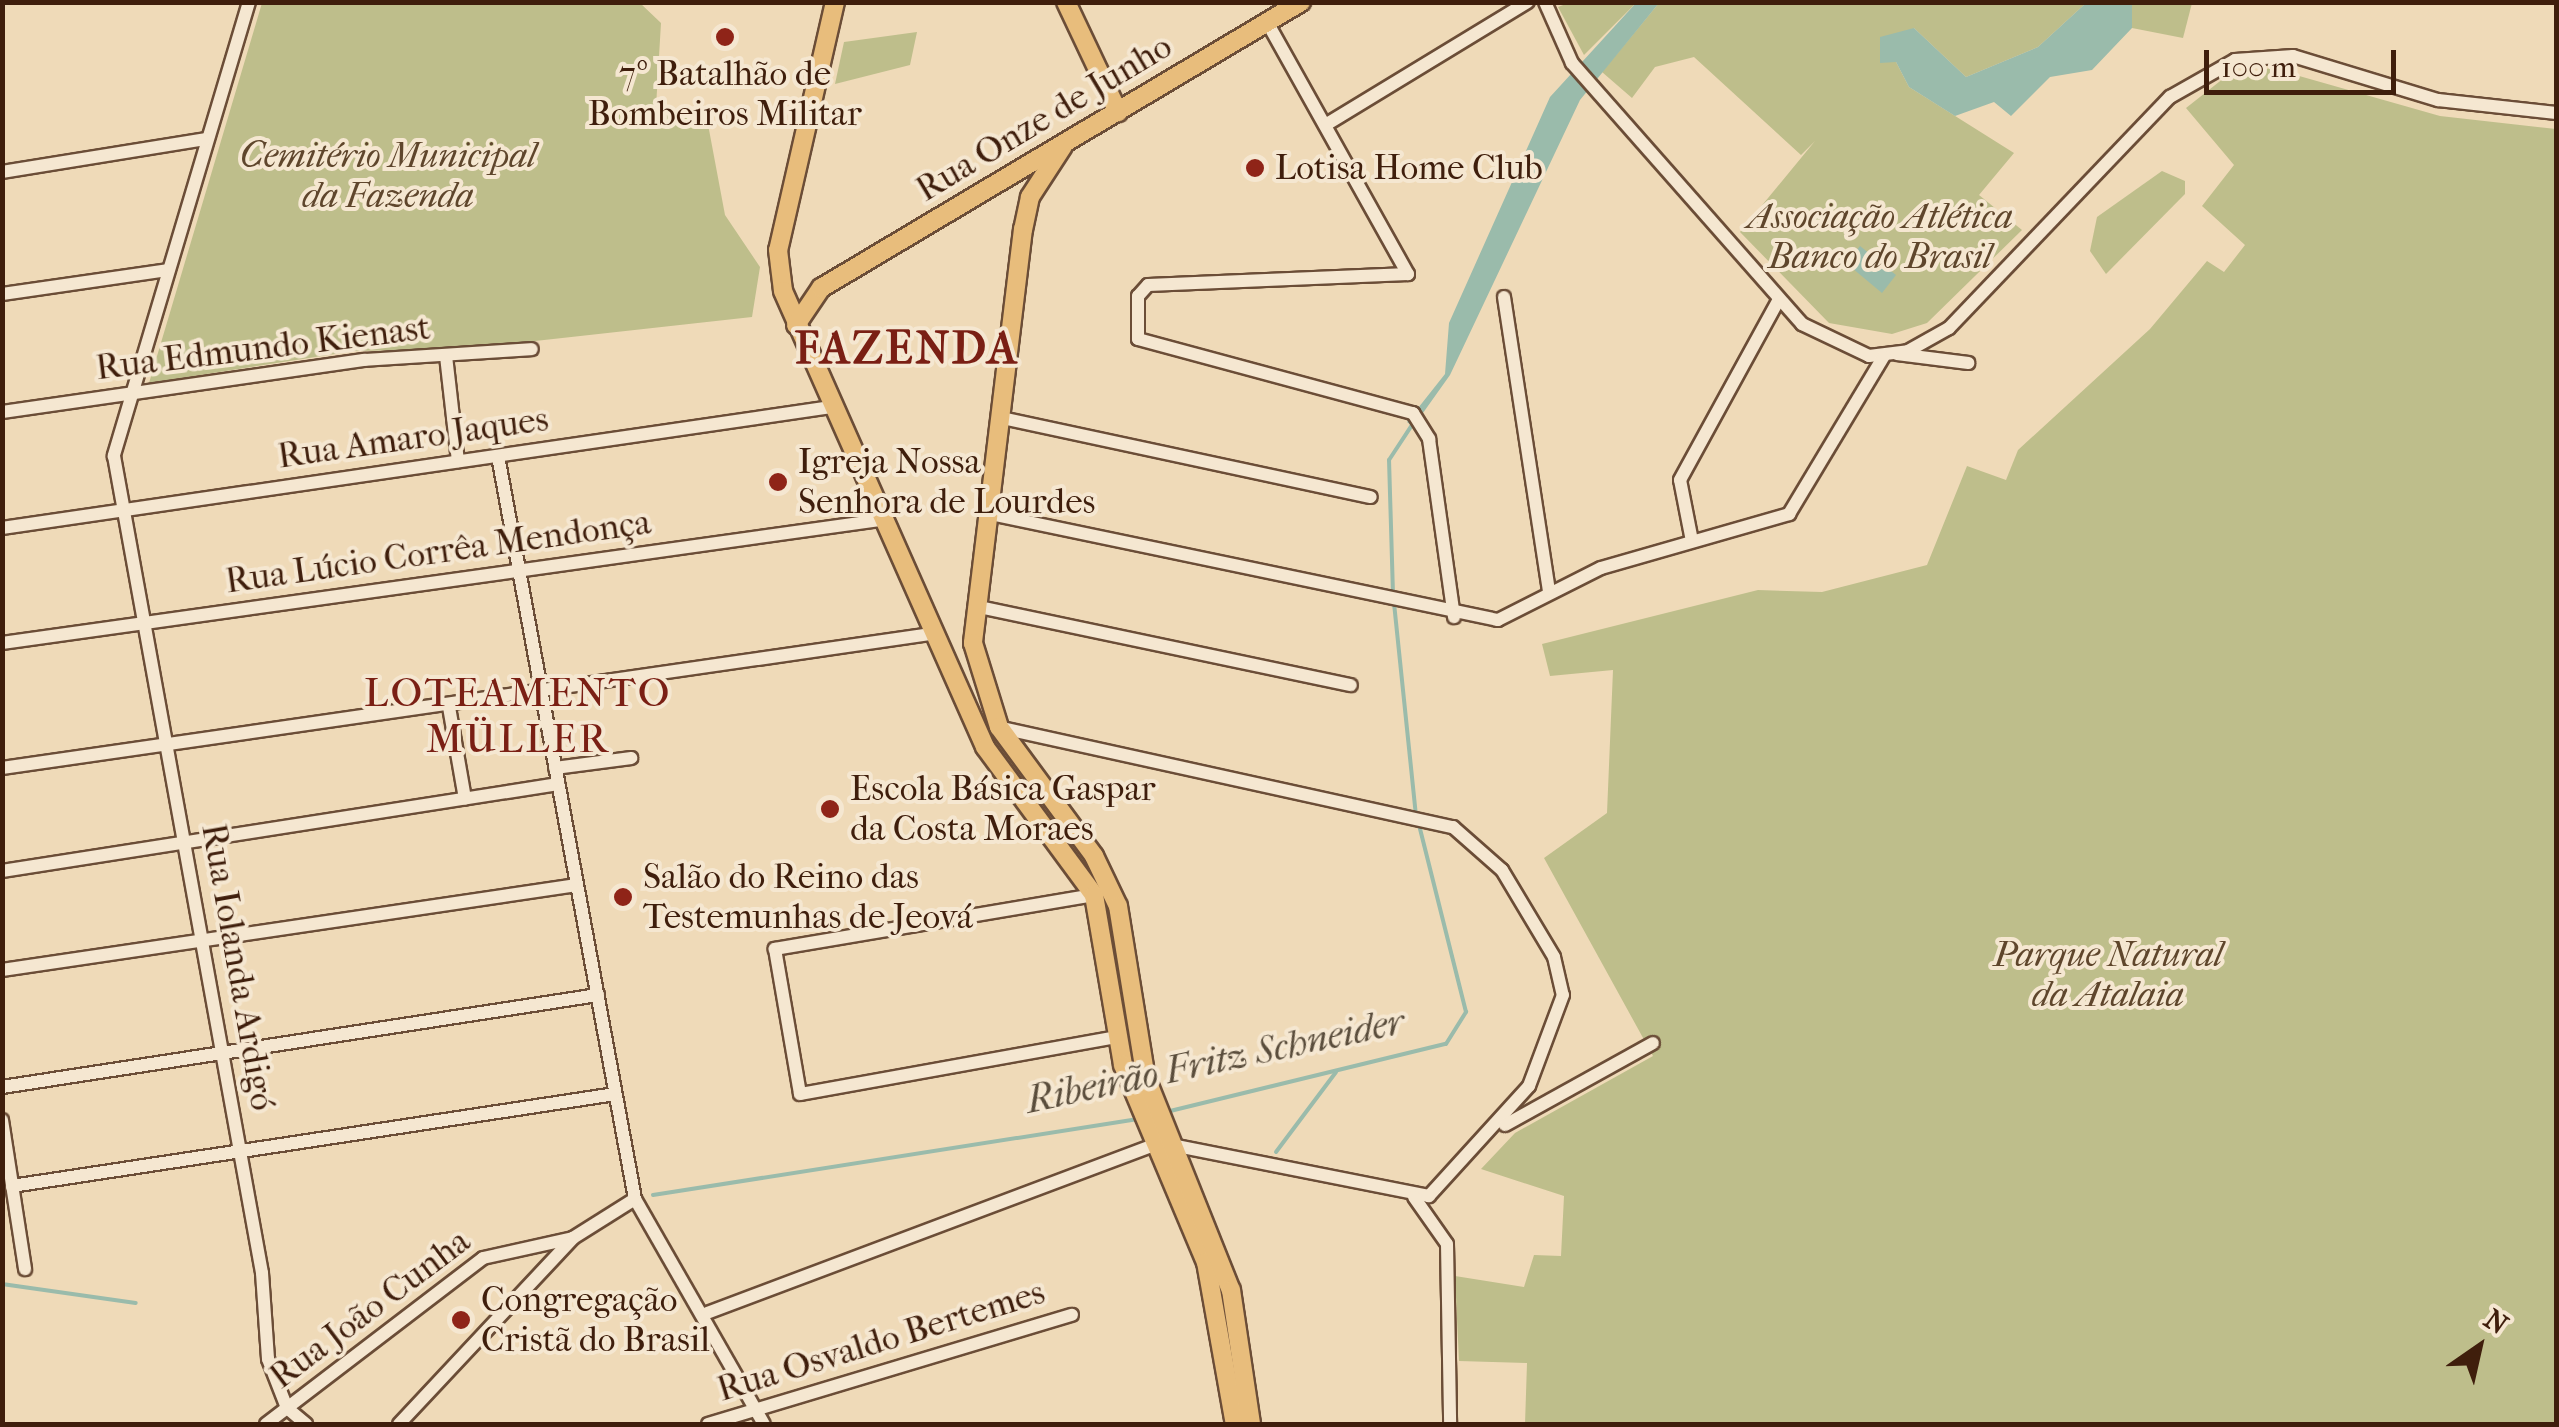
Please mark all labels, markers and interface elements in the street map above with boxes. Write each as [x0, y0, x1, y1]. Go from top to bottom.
street label: Rua Onze de Junho [909, 25, 1179, 211]
marker: 7º Batalhão de Bombeiros Militar [714, 26, 736, 48]
scale bar [2209, 30, 2402, 92]
text: 100 m [2221, 50, 2296, 85]
place label: 7º Batalhão de Bombeiros Militar [588, 53, 862, 135]
park label: Cemitério Municipal da Fazenda [240, 135, 536, 217]
place label: Lotisa Home Club [1275, 147, 1543, 189]
marker: Lotisa Home Club [1244, 157, 1266, 179]
park label: Associação Atlética Banco do Brasil [1747, 196, 2013, 278]
street label: Rua Edmundo Kienast [93, 307, 433, 389]
district label: FAZENDA [795, 322, 1019, 376]
street label: Rua Amaro Jaques [275, 398, 551, 478]
place label: Igreja Nossa Senhora de Lourdes [798, 441, 1095, 523]
marker: Igreja Nossa Senhora de Lourdes [767, 471, 789, 493]
street label: Rua Lúcio Corrêa Mendonça [223, 501, 653, 603]
district label: LOTEAMENTO MÜLLER [364, 669, 672, 763]
place label: Escola Básica Gaspar da Costa Moraes [850, 768, 1156, 850]
marker: Escola Básica Gaspar da Costa Moraes [819, 798, 841, 820]
street label: Rua Iolanda Ardigó [192, 820, 284, 1114]
place label: Salão do Reino das Testemunhas de Jeová [643, 856, 973, 938]
marker: Salão do Reino das Testemunhas de Jeová [612, 886, 634, 908]
park label: Parque Natural da Atalaia [1994, 934, 2222, 1016]
water label: Ribeirão Fritz Schneider [1022, 999, 1408, 1123]
street label: Rua João Cunha [262, 1220, 478, 1398]
street label: Rua Osvaldo Bertemes [712, 1271, 1050, 1411]
place label: Congregação Cristã do Brasil [481, 1279, 710, 1361]
north arrow [2429, 1297, 2529, 1397]
text: N [2478, 1302, 2514, 1341]
marker: Congregação Cristã do Brasil [450, 1309, 472, 1331]

